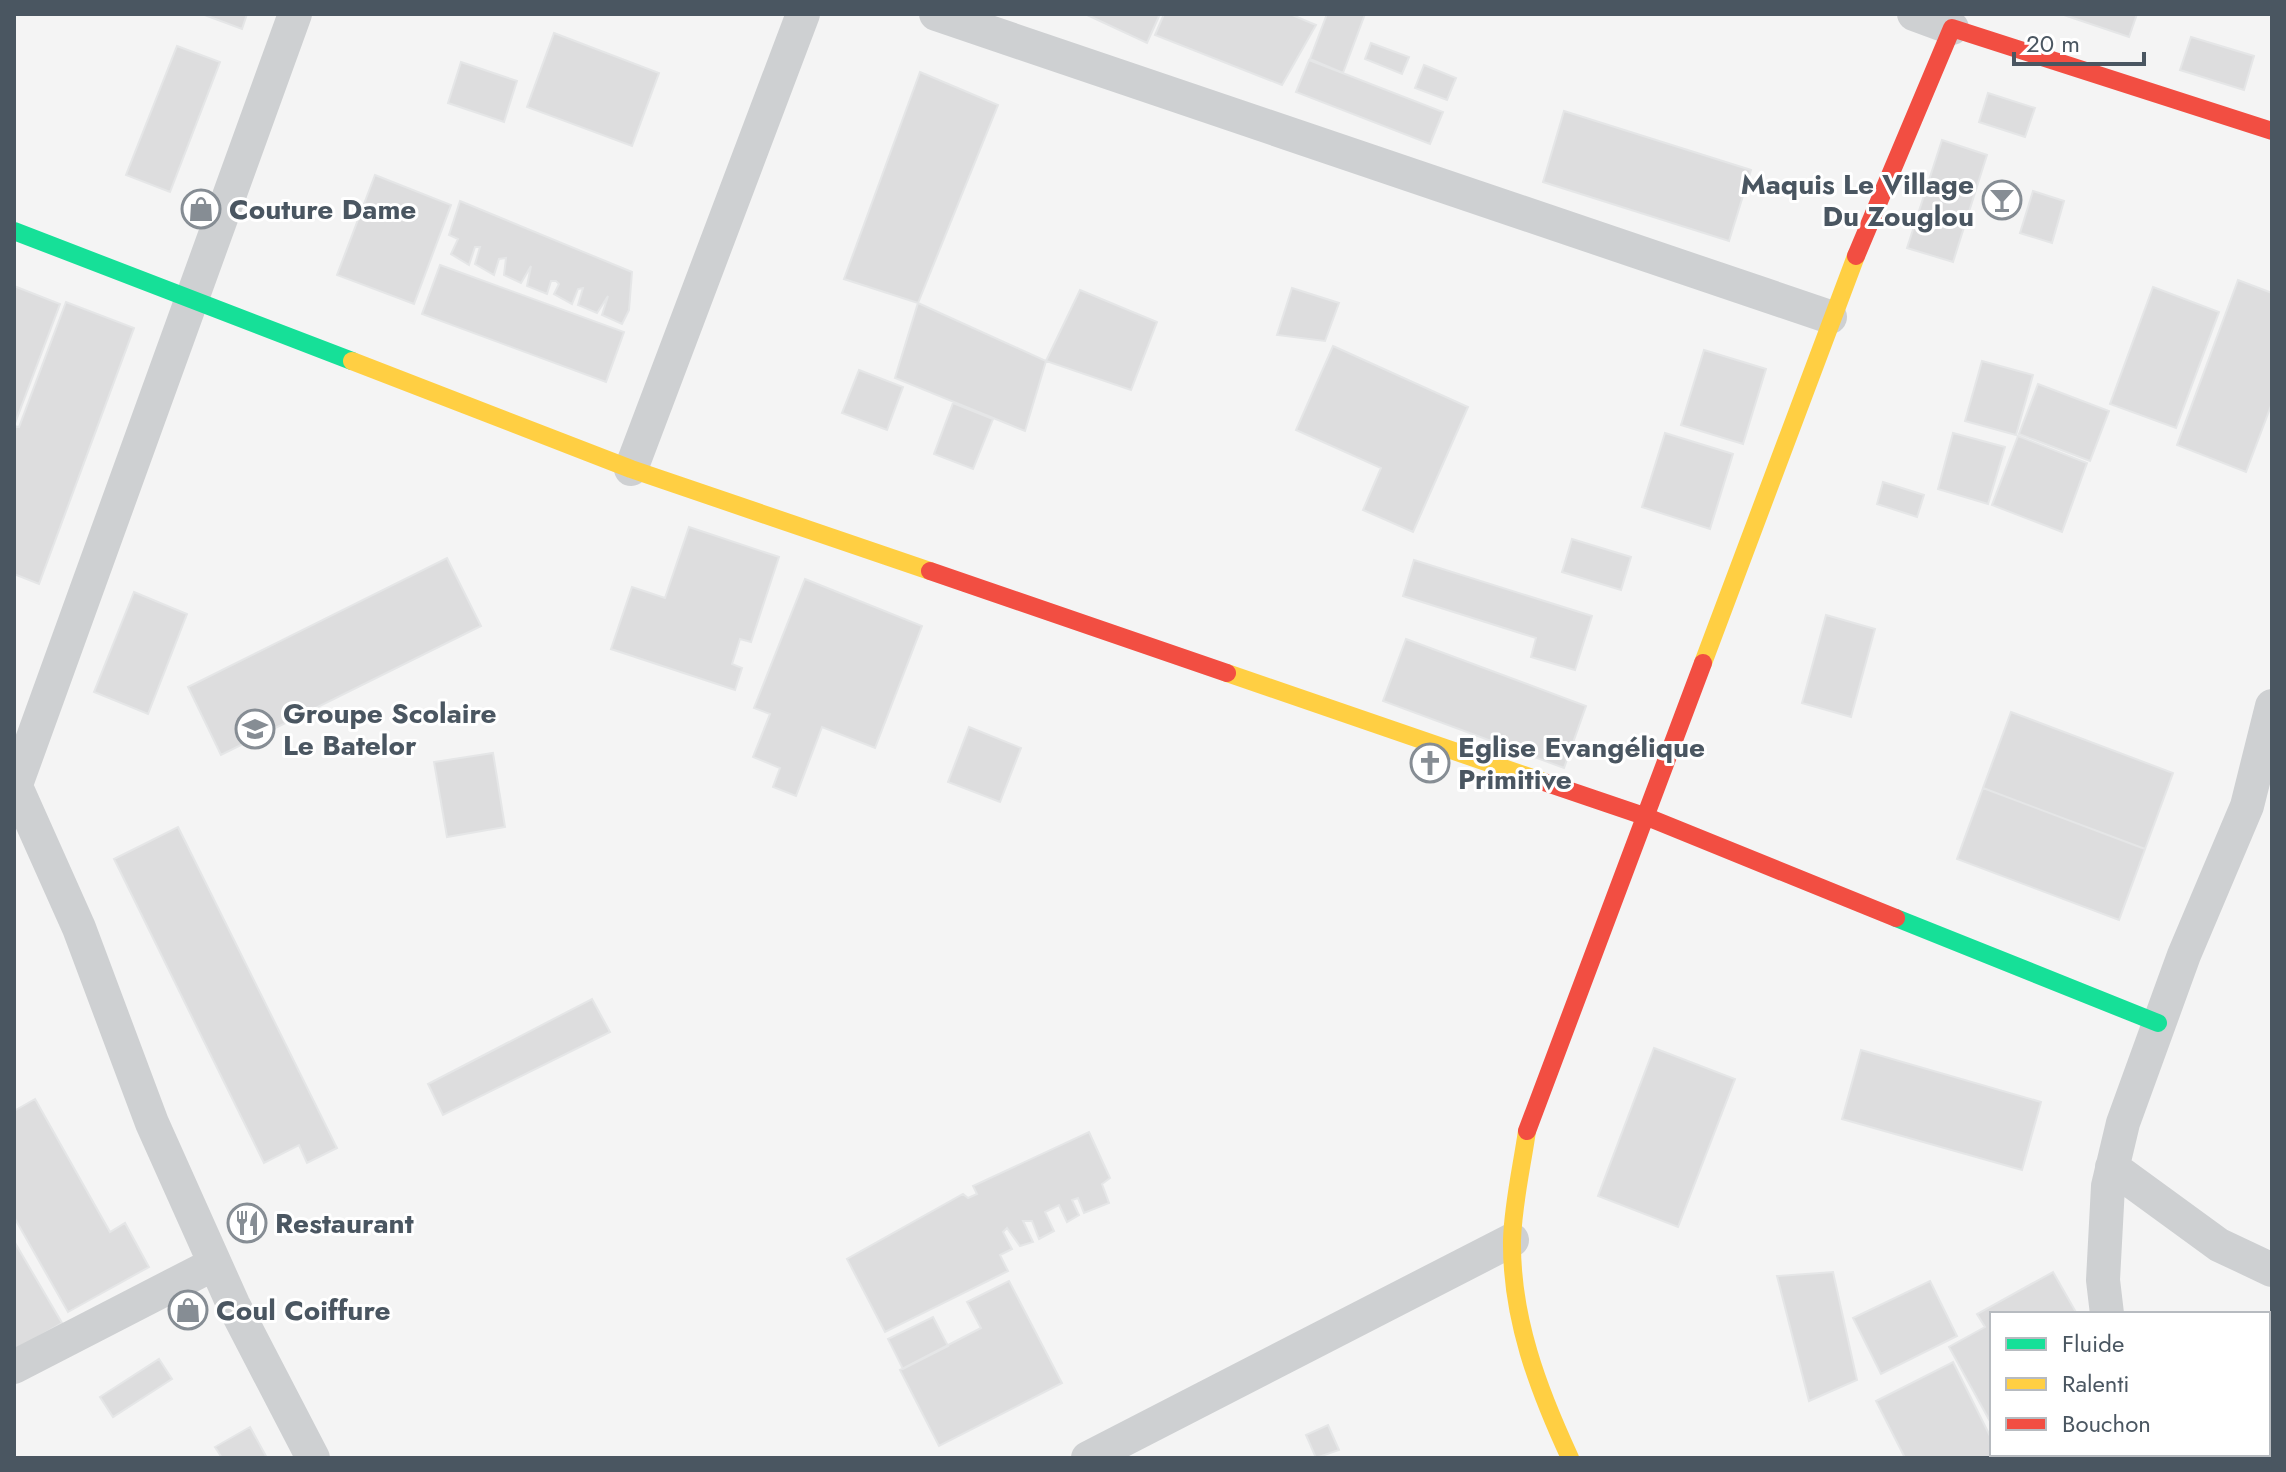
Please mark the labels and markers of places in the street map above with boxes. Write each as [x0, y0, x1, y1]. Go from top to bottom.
place label: Maquis Le Village Du Zouglou [1741, 164, 1974, 237]
bar icon: Maquis Le Village Du Zouglou [1981, 179, 2023, 221]
shop icon: Couture Dame [180, 188, 222, 230]
place label: Couture Dame [229, 189, 416, 230]
place label: Groupe Scolaire Le Batelor [283, 693, 497, 766]
school or university icon: Groupe Scolaire Le Batelor [234, 708, 276, 750]
place label: Eglise Evangélique Primitive [1458, 727, 1705, 800]
church icon: Eglise Evangélique Primitive [1409, 742, 1451, 784]
restaurant icon: Restaurant [226, 1202, 268, 1244]
place label: Restaurant [275, 1203, 414, 1244]
shop icon: Coul Coiffure [167, 1289, 209, 1331]
place label: Coul Coiffure [216, 1290, 391, 1331]

